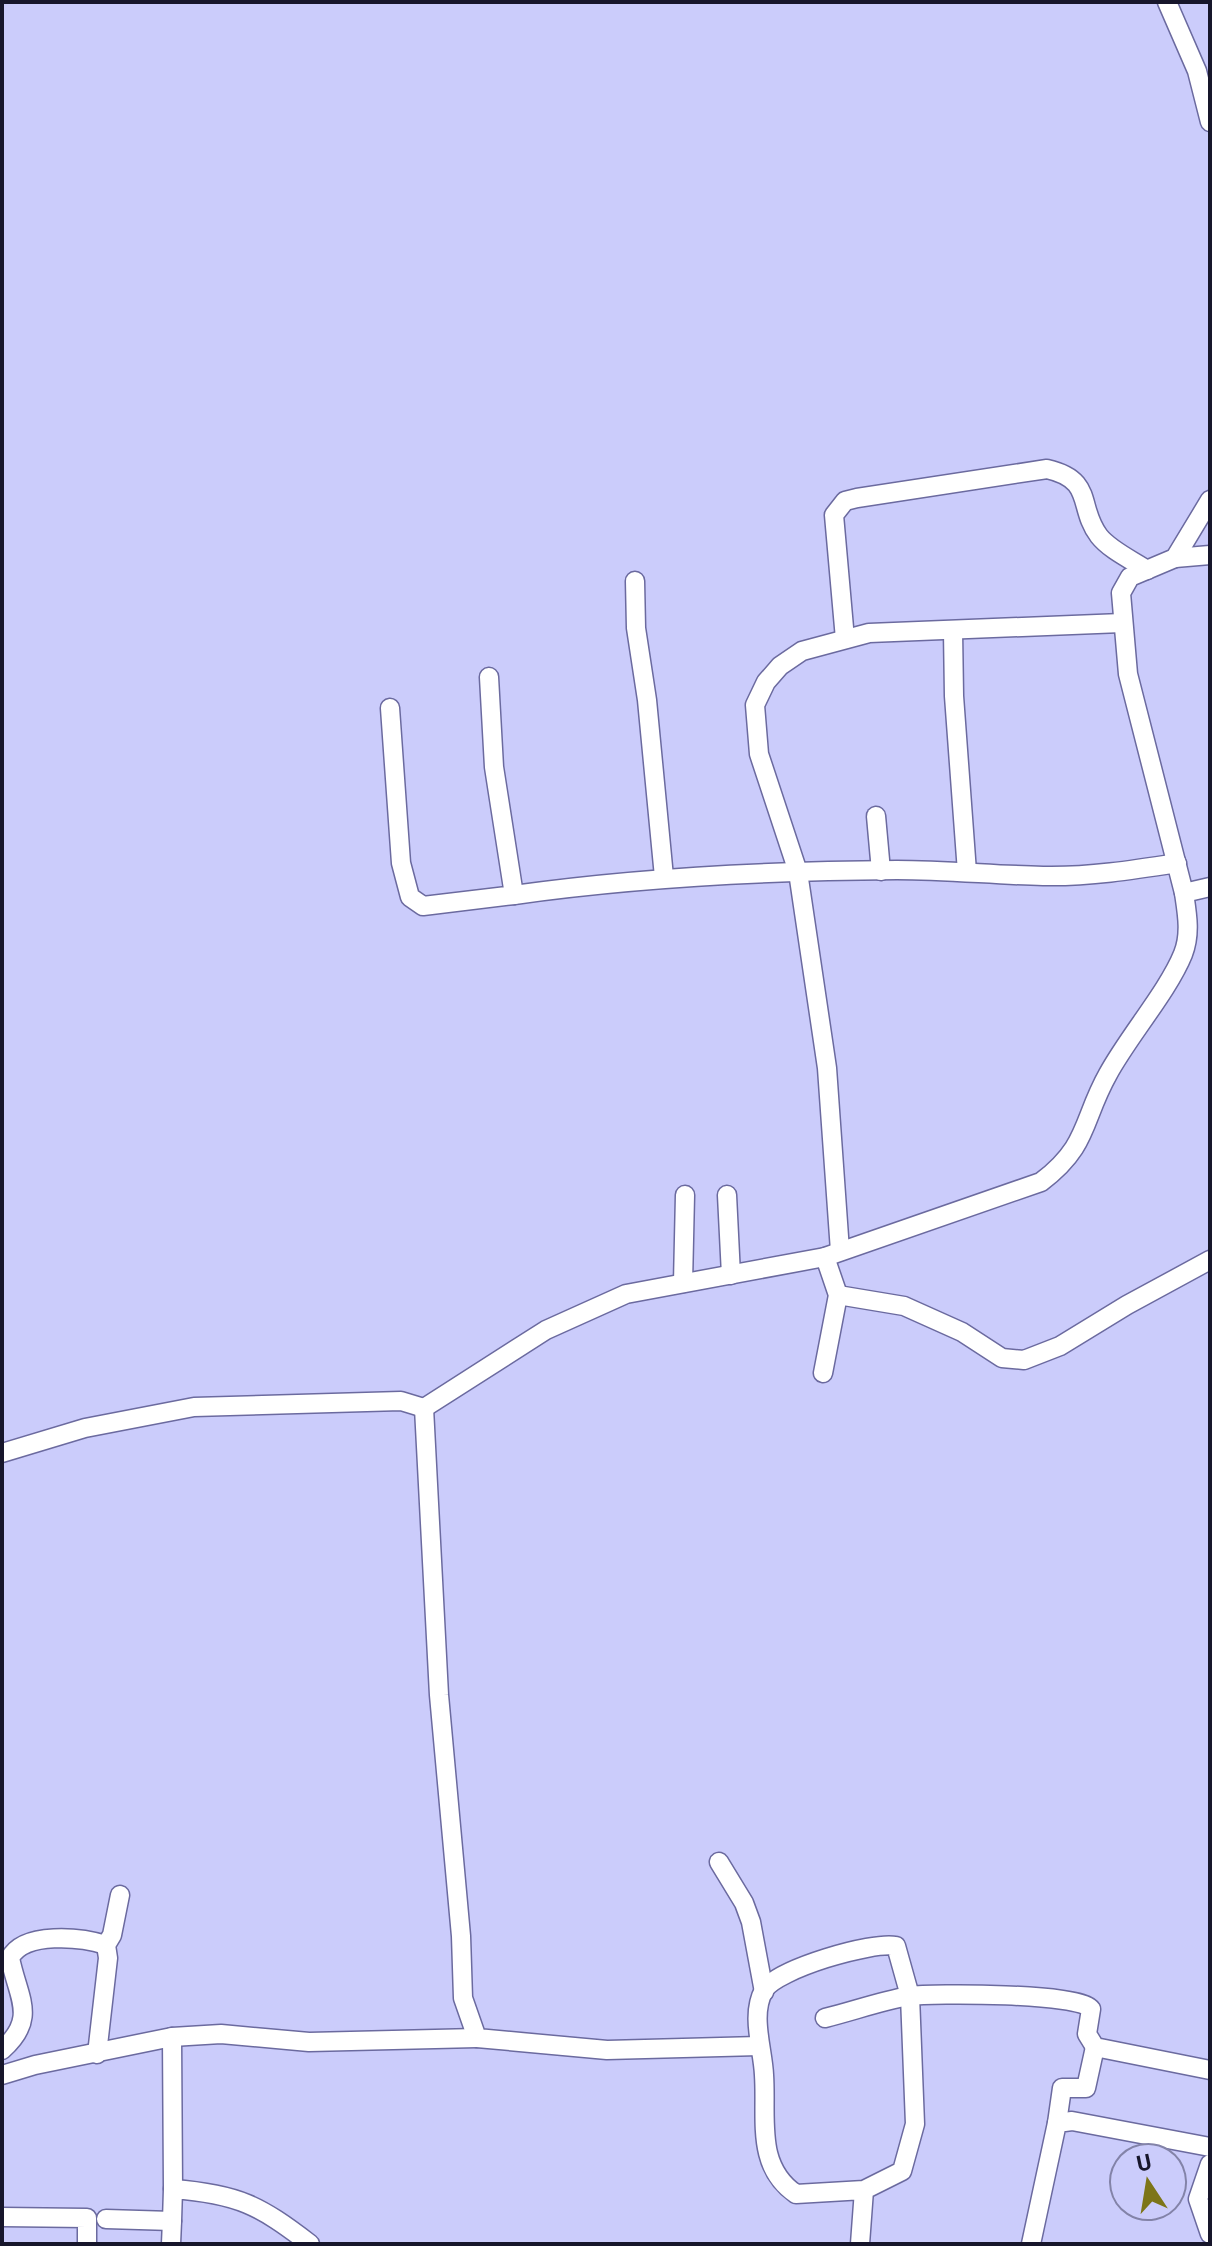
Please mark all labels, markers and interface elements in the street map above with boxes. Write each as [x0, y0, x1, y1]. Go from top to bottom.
north arrow [1108, 2142, 1188, 2222]
text: U [1134, 2149, 1154, 2177]

